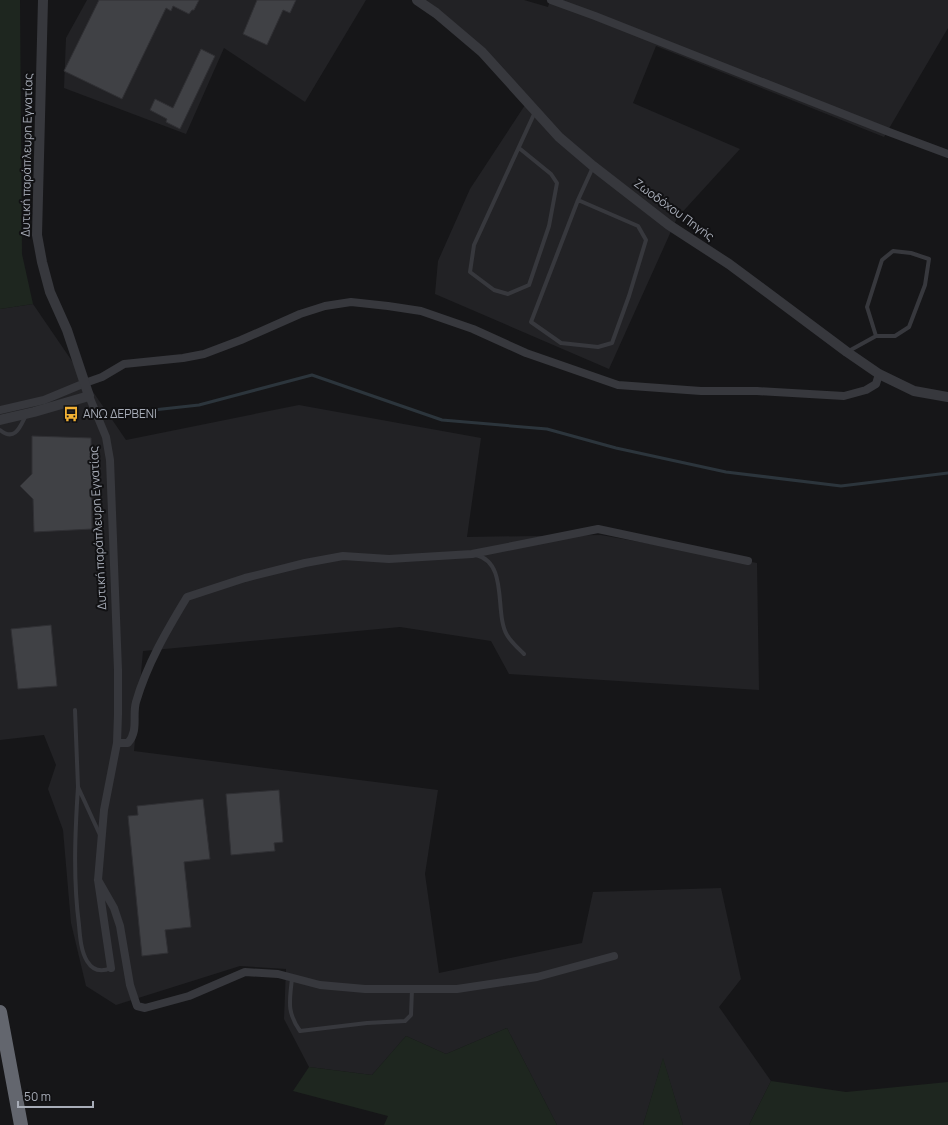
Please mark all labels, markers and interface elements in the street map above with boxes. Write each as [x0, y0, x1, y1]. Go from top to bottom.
street label: Δυτική παράπλευρη Εγνατίας [17, 72, 36, 237]
street label: Ζωοδόχου Πηγής [631, 175, 718, 245]
bus stop icon: ΑΝΩ ΔΕΡΒΕΝΙ [62, 405, 80, 423]
place label: ΑΝΩ ΔΕΡΒΕΝΙ [83, 405, 157, 422]
street label: Δυτική παράπλευρη Εγνατίας [85, 445, 110, 610]
scale bar [18, 1083, 93, 1109]
text: 50 m [24, 1088, 51, 1105]

